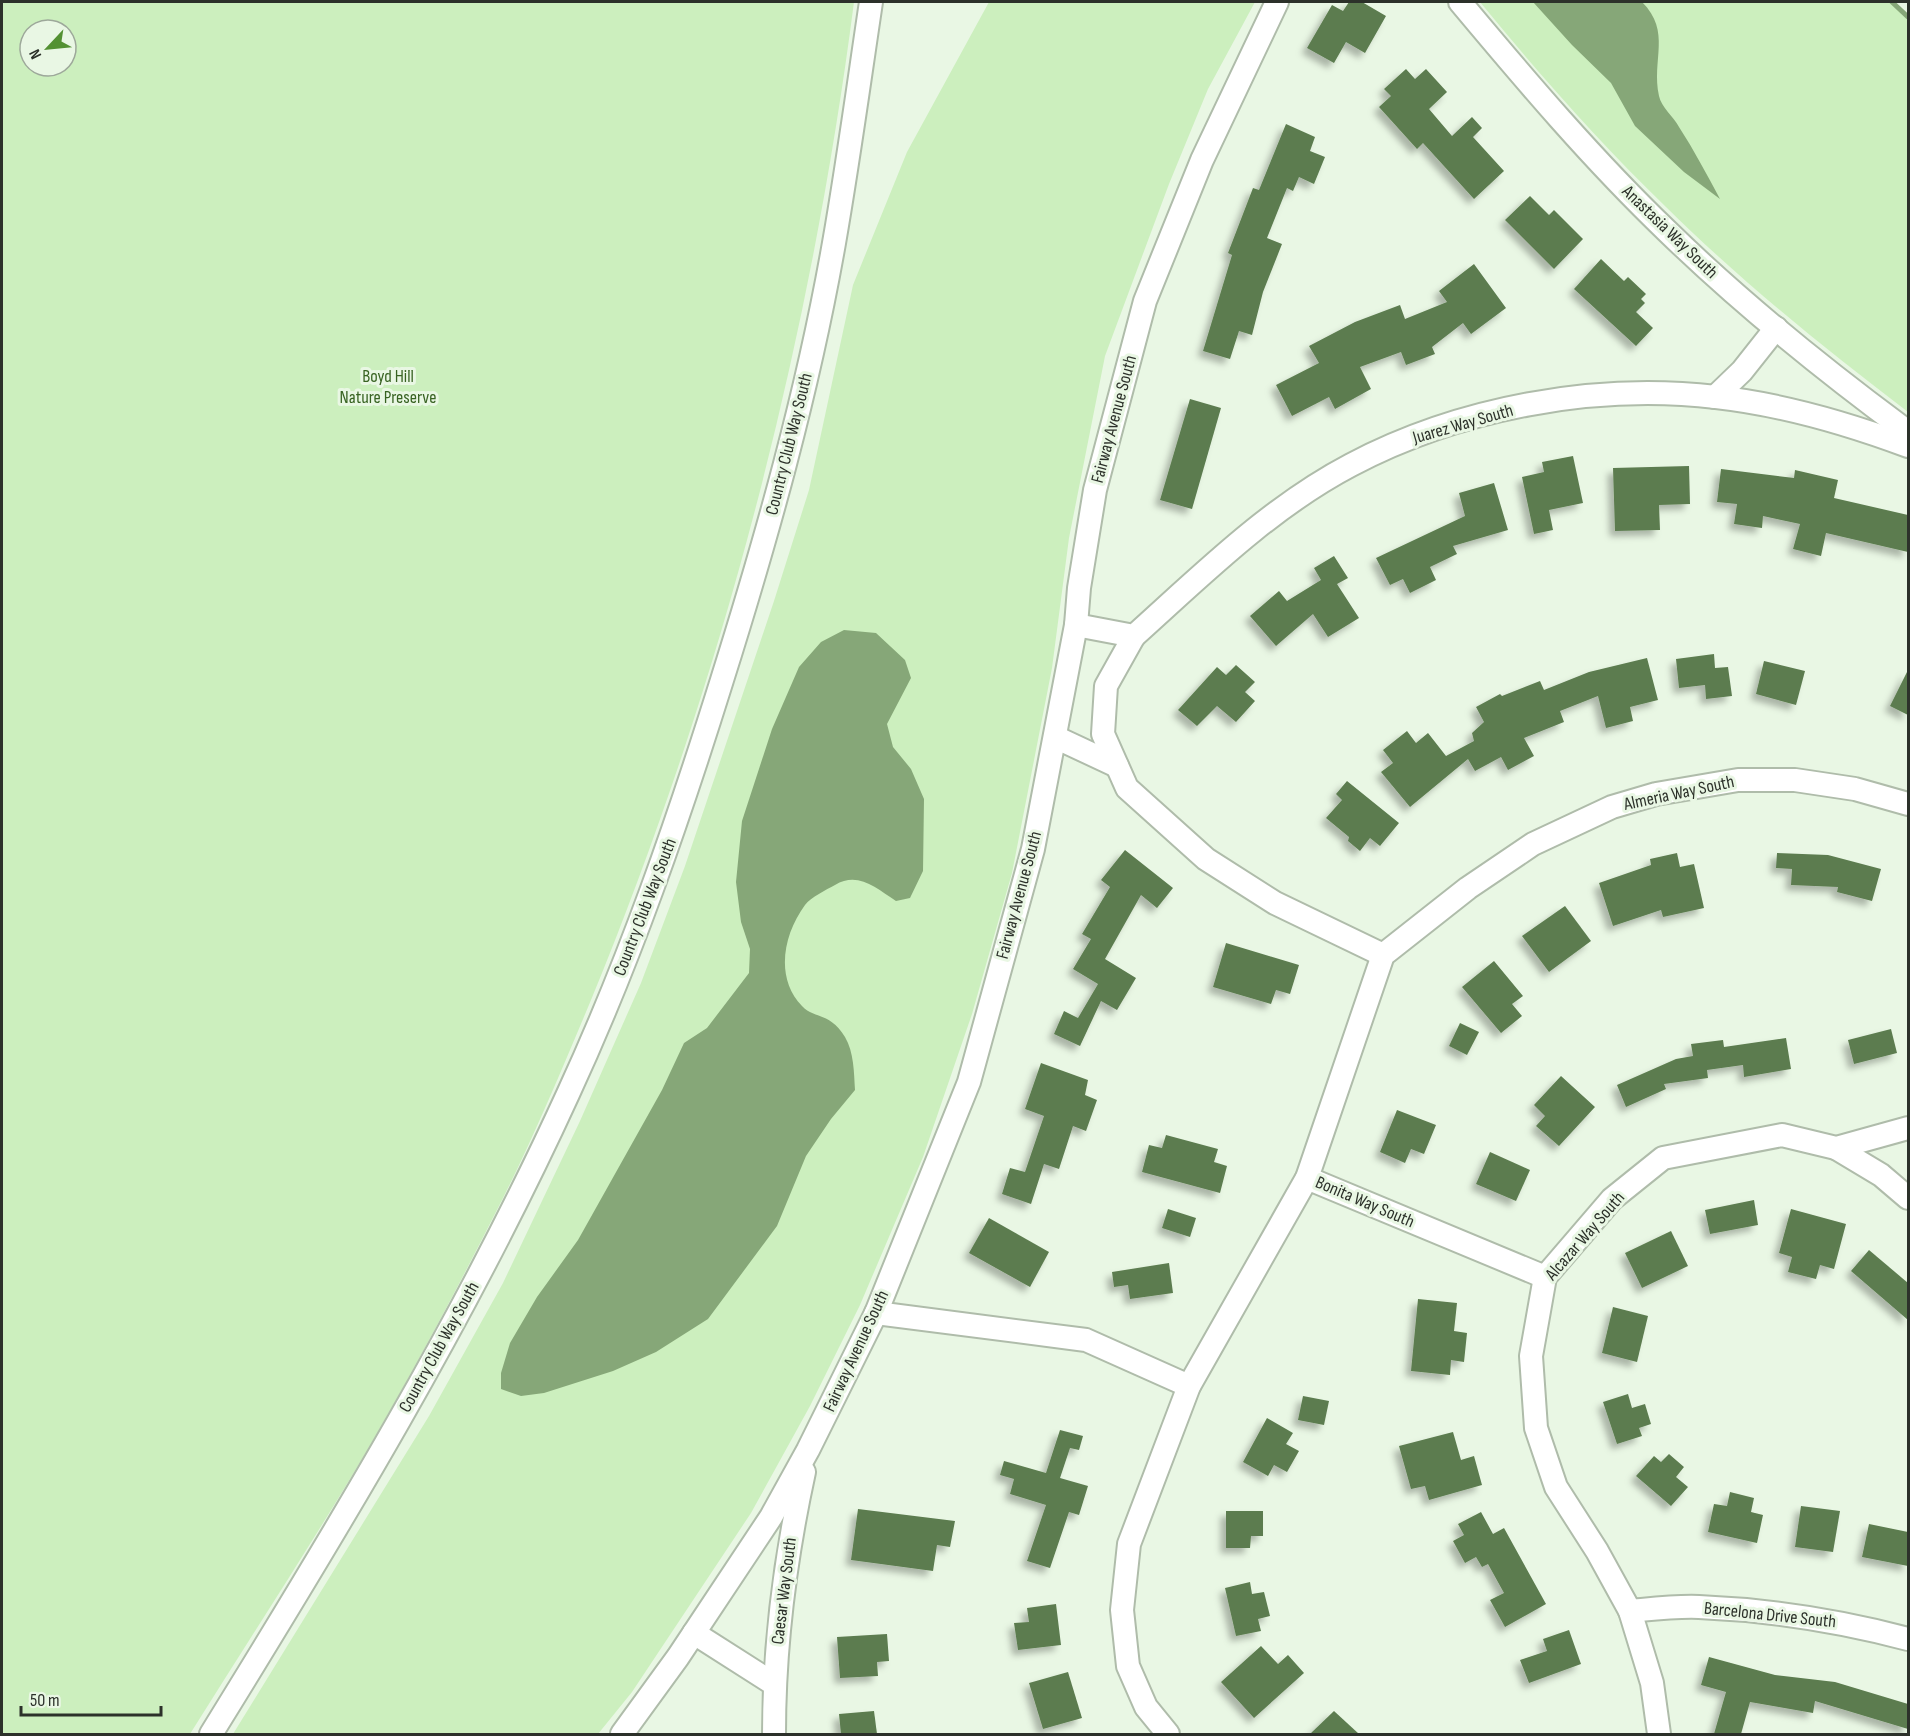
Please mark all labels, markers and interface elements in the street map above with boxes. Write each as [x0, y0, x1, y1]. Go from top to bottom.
north arrow [18, 18, 78, 78]
text: N [25, 46, 46, 62]
street label: Anastasia Way South [1617, 180, 1722, 283]
street label: Fairway Avenue South [1087, 353, 1141, 485]
park label: Boyd Hill Nature Preserve [340, 366, 436, 408]
street label: Country Club Way South [761, 371, 817, 517]
street label: Juarez Way South [1409, 400, 1516, 449]
street label: Almeria Way South [1621, 771, 1736, 815]
street label: Fairway Avenue South [992, 829, 1046, 961]
street label: Country Club Way South [609, 835, 681, 979]
street label: Bonita Way South [1312, 1172, 1418, 1232]
street label: Alcazar Way South [1540, 1187, 1629, 1285]
street label: Country Club Way South [395, 1278, 483, 1416]
street label: Fairway Avenue South [819, 1287, 893, 1415]
street label: Caesar Way South [767, 1536, 801, 1646]
street label: Barcelona Drive South [1703, 1598, 1837, 1632]
scale bar [21, 1679, 160, 1717]
text: 50 m [30, 1690, 60, 1711]

